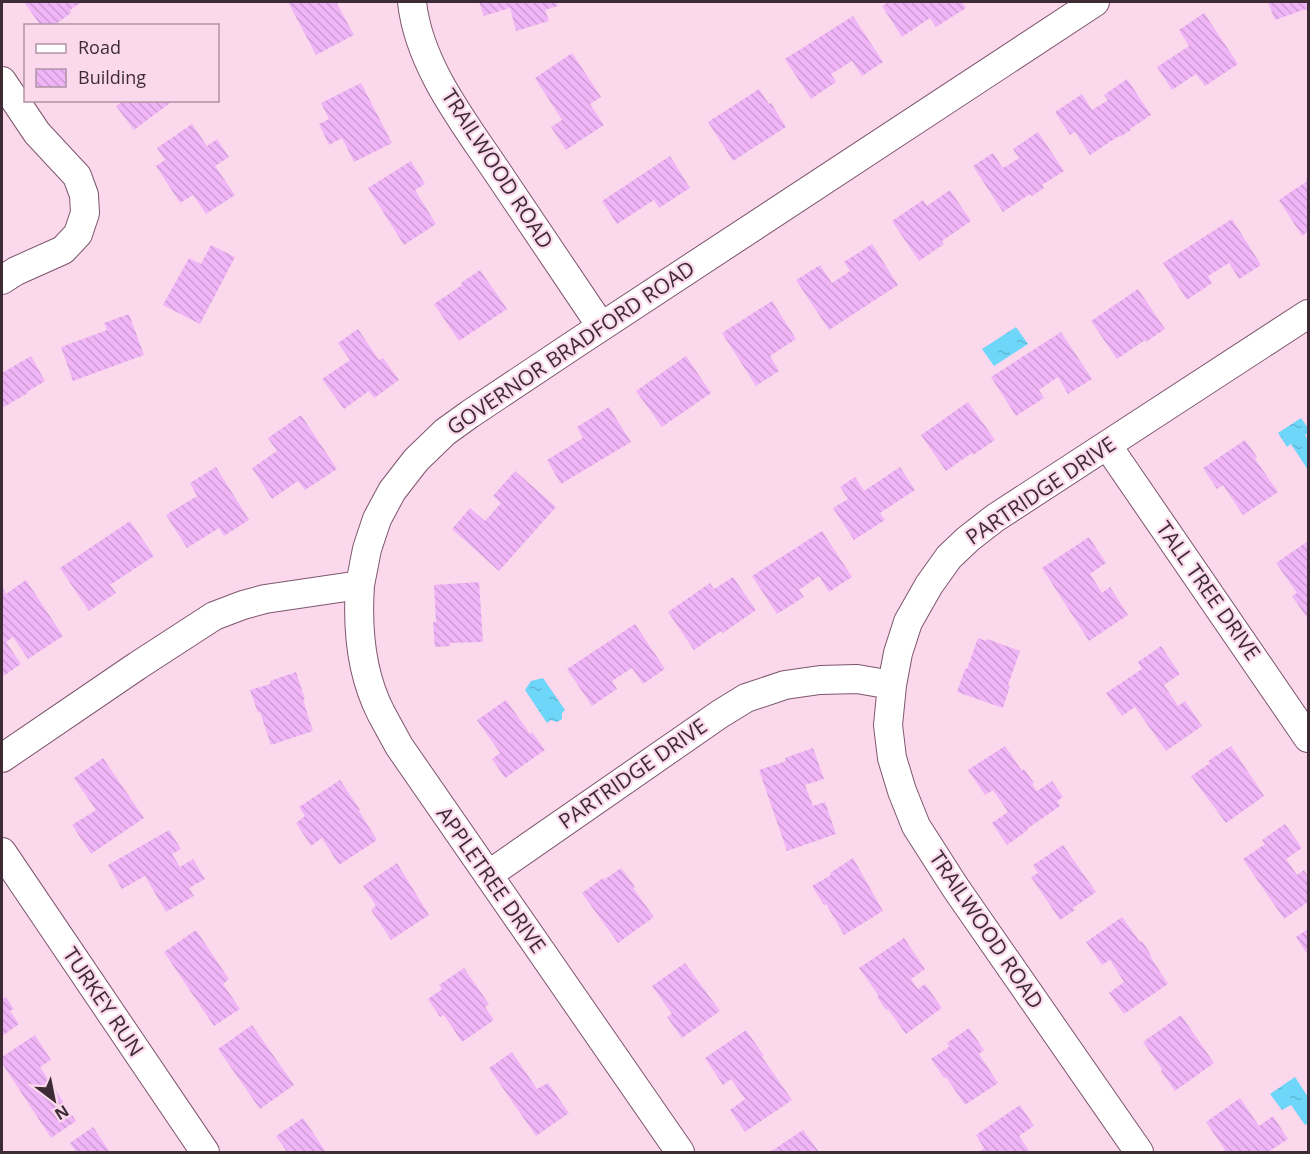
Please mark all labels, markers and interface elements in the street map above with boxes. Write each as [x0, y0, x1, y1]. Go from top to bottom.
legend [24, 24, 219, 102]
text: Road [78, 35, 121, 59]
text: Building [78, 65, 146, 89]
street label: TRAILWOOD ROAD [436, 83, 560, 254]
street label: GOVERNOR BRADFORD ROAD [441, 254, 700, 441]
street label: PARTRIDGE DRIVE [960, 430, 1121, 551]
street label: TALL TREE DRIVE [1150, 515, 1267, 666]
street label: PARTRIDGE DRIVE [553, 711, 712, 835]
street label: APPLETREE DRIVE [431, 801, 553, 958]
street label: TRAILWOOD ROAD [923, 845, 1050, 1014]
street label: TURKEY RUN [57, 942, 151, 1061]
north arrow [24, 1070, 84, 1130]
text: N [51, 1100, 73, 1125]

